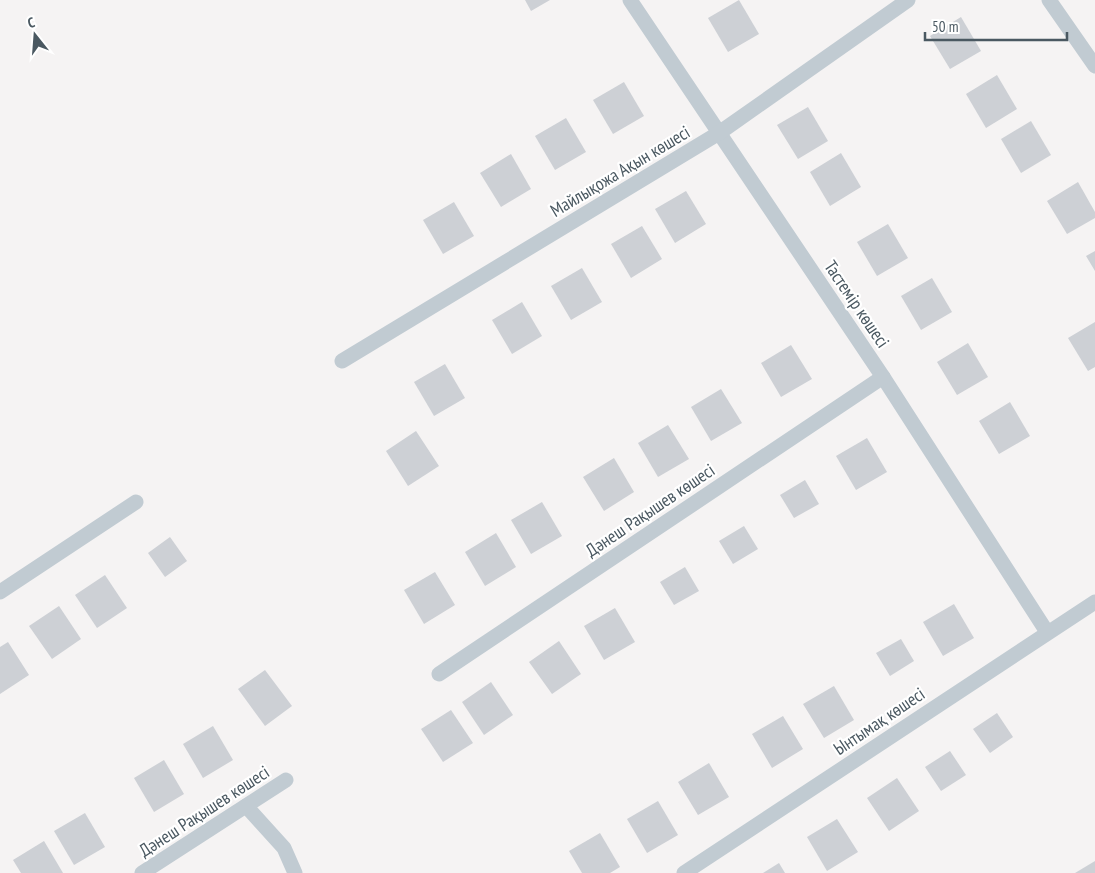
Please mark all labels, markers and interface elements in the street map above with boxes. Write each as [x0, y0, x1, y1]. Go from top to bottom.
north arrow [10, 10, 60, 60]
scale bar [925, 10, 1068, 42]
text: С [26, 13, 37, 32]
text: 50 m [932, 17, 958, 36]
street label: Майлықожа Ақын көшесі [546, 120, 694, 222]
street label: Тастемір көшесі [819, 256, 895, 352]
street label: Дәнеш Рақышев көшесі [581, 458, 719, 562]
street label: Ынтымақ көшесі [829, 682, 929, 760]
street label: Дәнеш Рақышев көшесі [134, 760, 274, 862]

